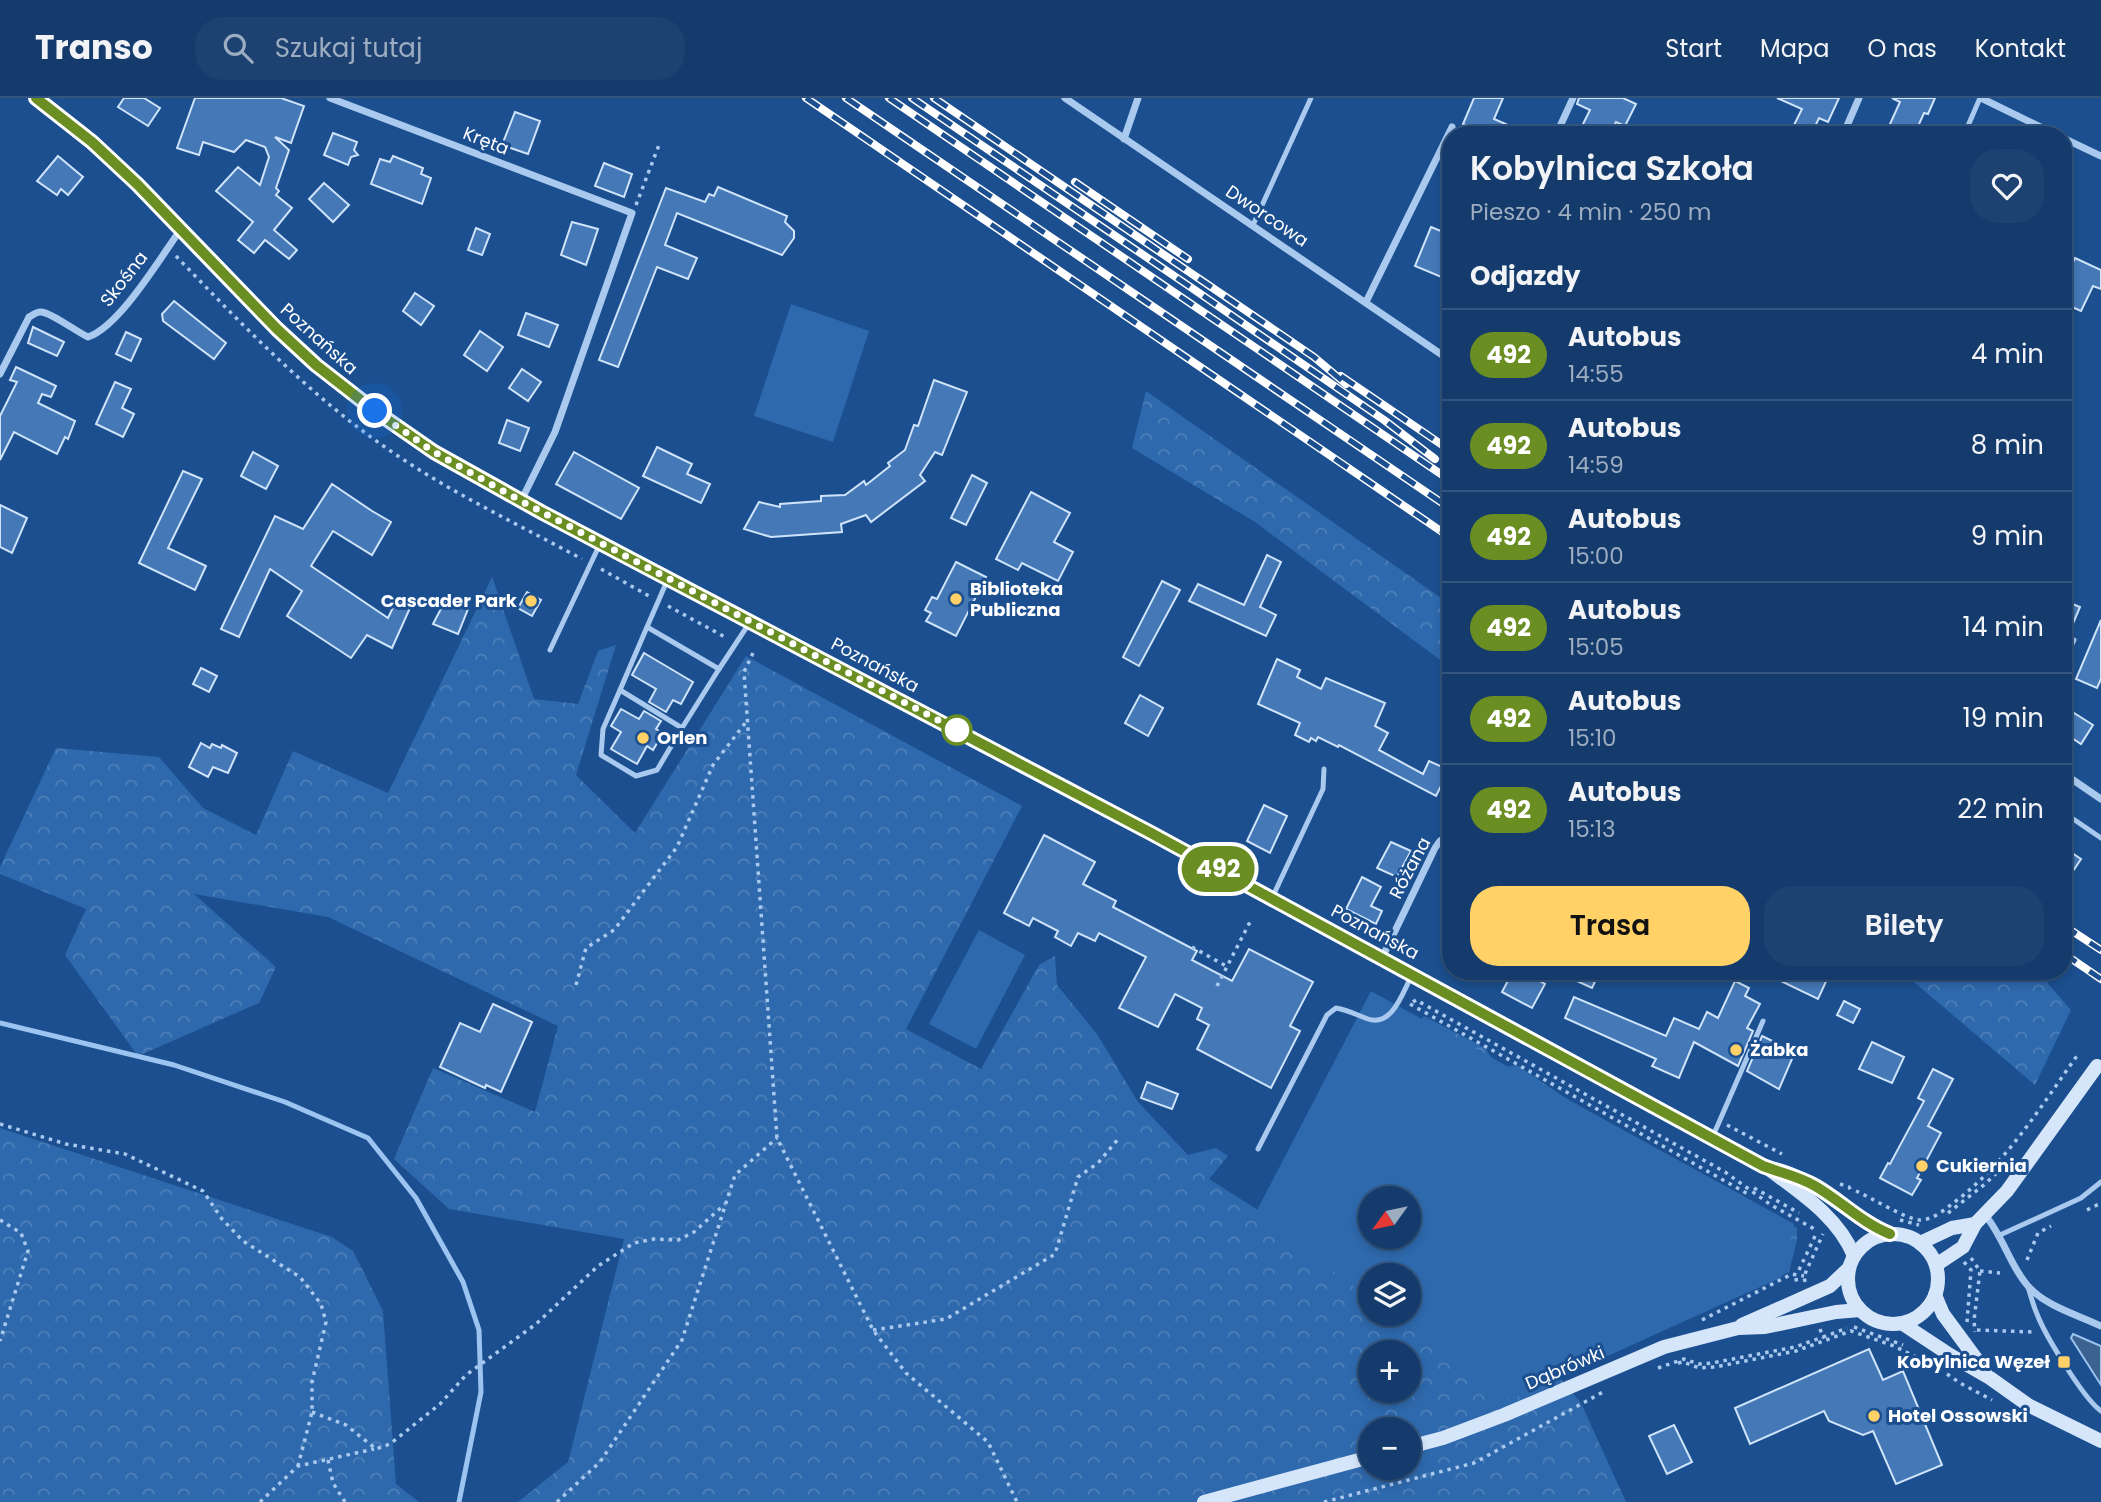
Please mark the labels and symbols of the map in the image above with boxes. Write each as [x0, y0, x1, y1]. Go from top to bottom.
street label: Kręta [460, 120, 513, 161]
street label: Dworcowa [1221, 179, 1314, 253]
street label: Skośna [94, 246, 153, 312]
street label: Poznańska [275, 297, 363, 380]
your location [357, 393, 392, 428]
place label: Biblioteka Publiczna [970, 576, 1063, 622]
place label: Cascader Park [381, 588, 518, 613]
marker: Biblioteka Publiczna [948, 591, 964, 607]
marker: Cascader Park [523, 593, 539, 609]
street label: Poznańska [827, 631, 924, 698]
unlabelled marker [942, 715, 972, 745]
place label: Orlen [657, 725, 707, 750]
marker: Orlen [635, 730, 651, 746]
street label: Różana [1383, 833, 1436, 903]
line badge: 492 [1178, 846, 1258, 892]
street label: Poznańska [1327, 898, 1424, 965]
place label: Żabka [1750, 1037, 1809, 1062]
marker: Żabka [1728, 1042, 1744, 1058]
place label: Cukiernia [1936, 1153, 2027, 1178]
marker: Cukiernia [1914, 1158, 1930, 1174]
north arrow [1358, 1186, 1421, 1250]
street label: Dąbrówki [1521, 1340, 1608, 1395]
place label: Kobylnica Węzeł [1897, 1349, 2050, 1374]
marker: Kobylnica Węzeł [2056, 1354, 2072, 1370]
place label: Hotel Ossowski [1888, 1403, 2028, 1428]
marker: Hotel Ossowski [1866, 1408, 1882, 1424]

